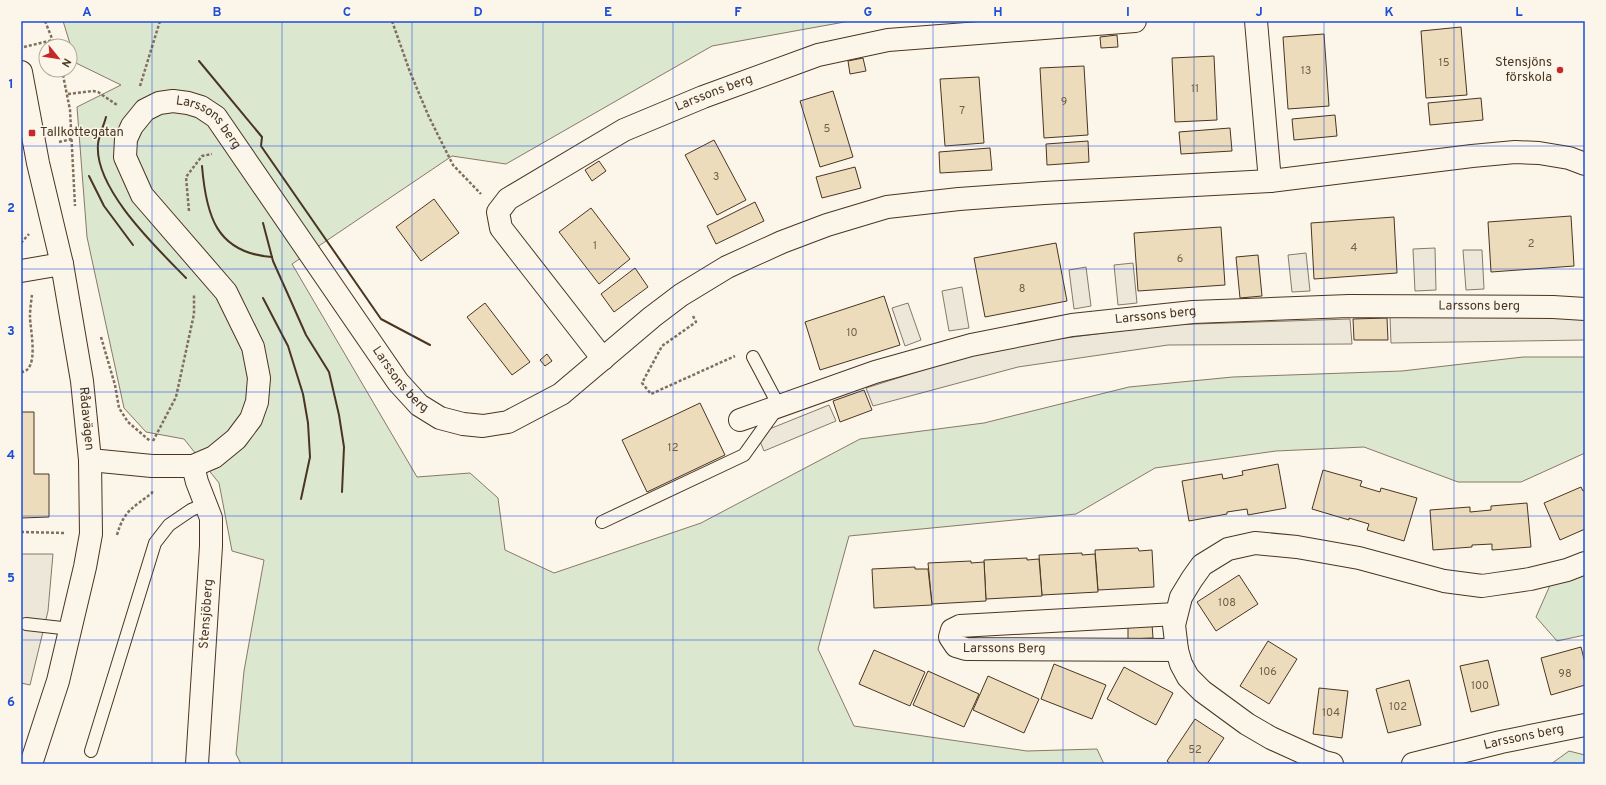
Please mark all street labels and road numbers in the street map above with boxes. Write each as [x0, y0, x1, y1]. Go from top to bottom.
street label: Larssons berg [673, 71, 755, 116]
street label: Larssons berg [175, 93, 244, 153]
street label: Larssons berg [1438, 298, 1520, 315]
street label: Larssons berg [1114, 304, 1197, 328]
street label: Larssons berg [368, 343, 431, 417]
street label: Rådavägen [75, 386, 97, 451]
street label: Stensjöberg [197, 578, 217, 650]
street label: Larssons Berg [963, 641, 1046, 657]
street label: Larssons berg [1482, 721, 1565, 754]

